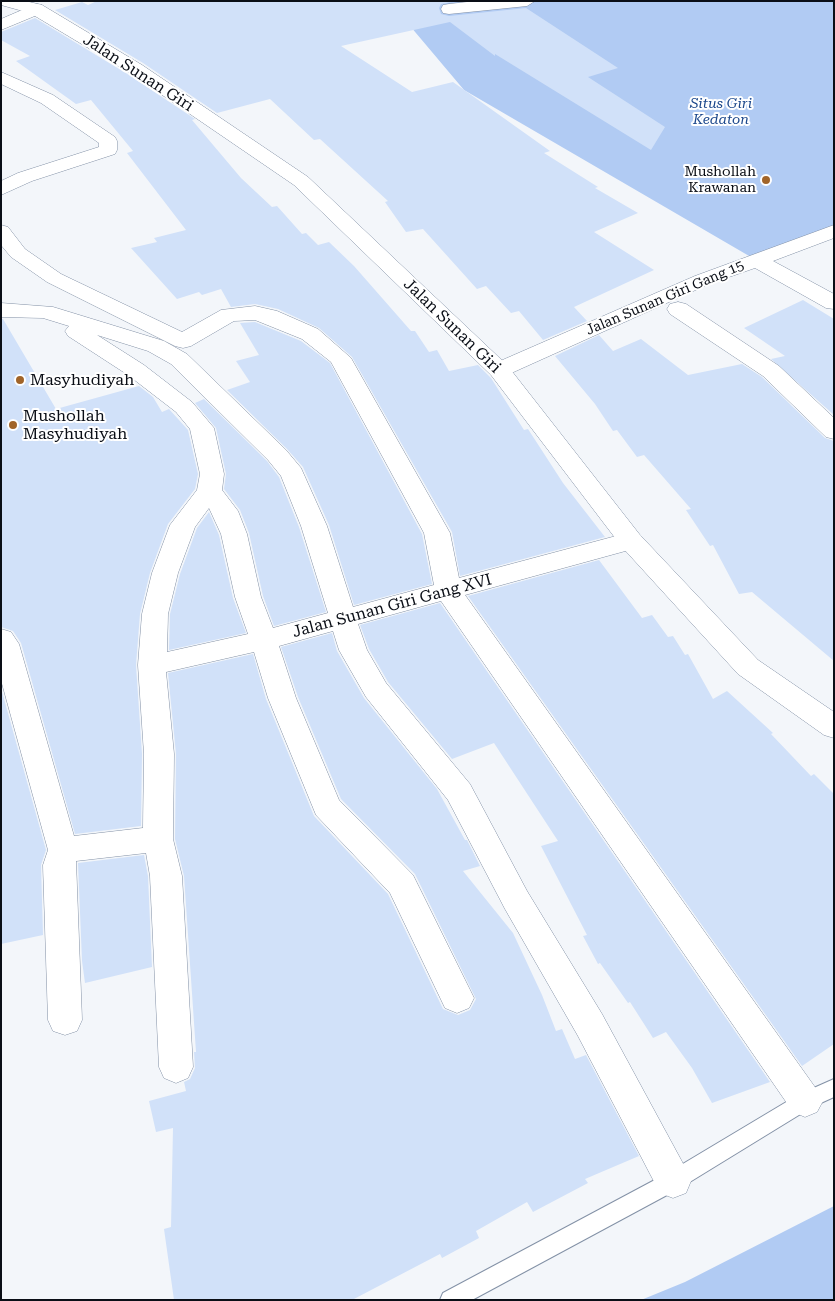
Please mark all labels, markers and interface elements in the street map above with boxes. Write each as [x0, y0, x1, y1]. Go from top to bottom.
street label: Jalan Sunan Giri [79, 30, 197, 116]
park label: Situs Giri Kedaton [690, 96, 752, 128]
place label: Mushollah Krawanan [684, 164, 756, 196]
marker: Mushollah Krawanan [760, 174, 772, 186]
street label: Jalan Sunan Giri Gang 15 [583, 257, 747, 339]
street label: Jalan Sunan Giri [399, 275, 505, 377]
place label: Masyhudiyah [30, 370, 134, 390]
marker: Masyhudiyah [14, 374, 26, 386]
place label: Mushollah Masyhudiyah [23, 406, 127, 444]
marker: Mushollah Masyhudiyah [7, 419, 19, 431]
street label: Jalan Sunan Giri Gang XVI [290, 570, 494, 642]

